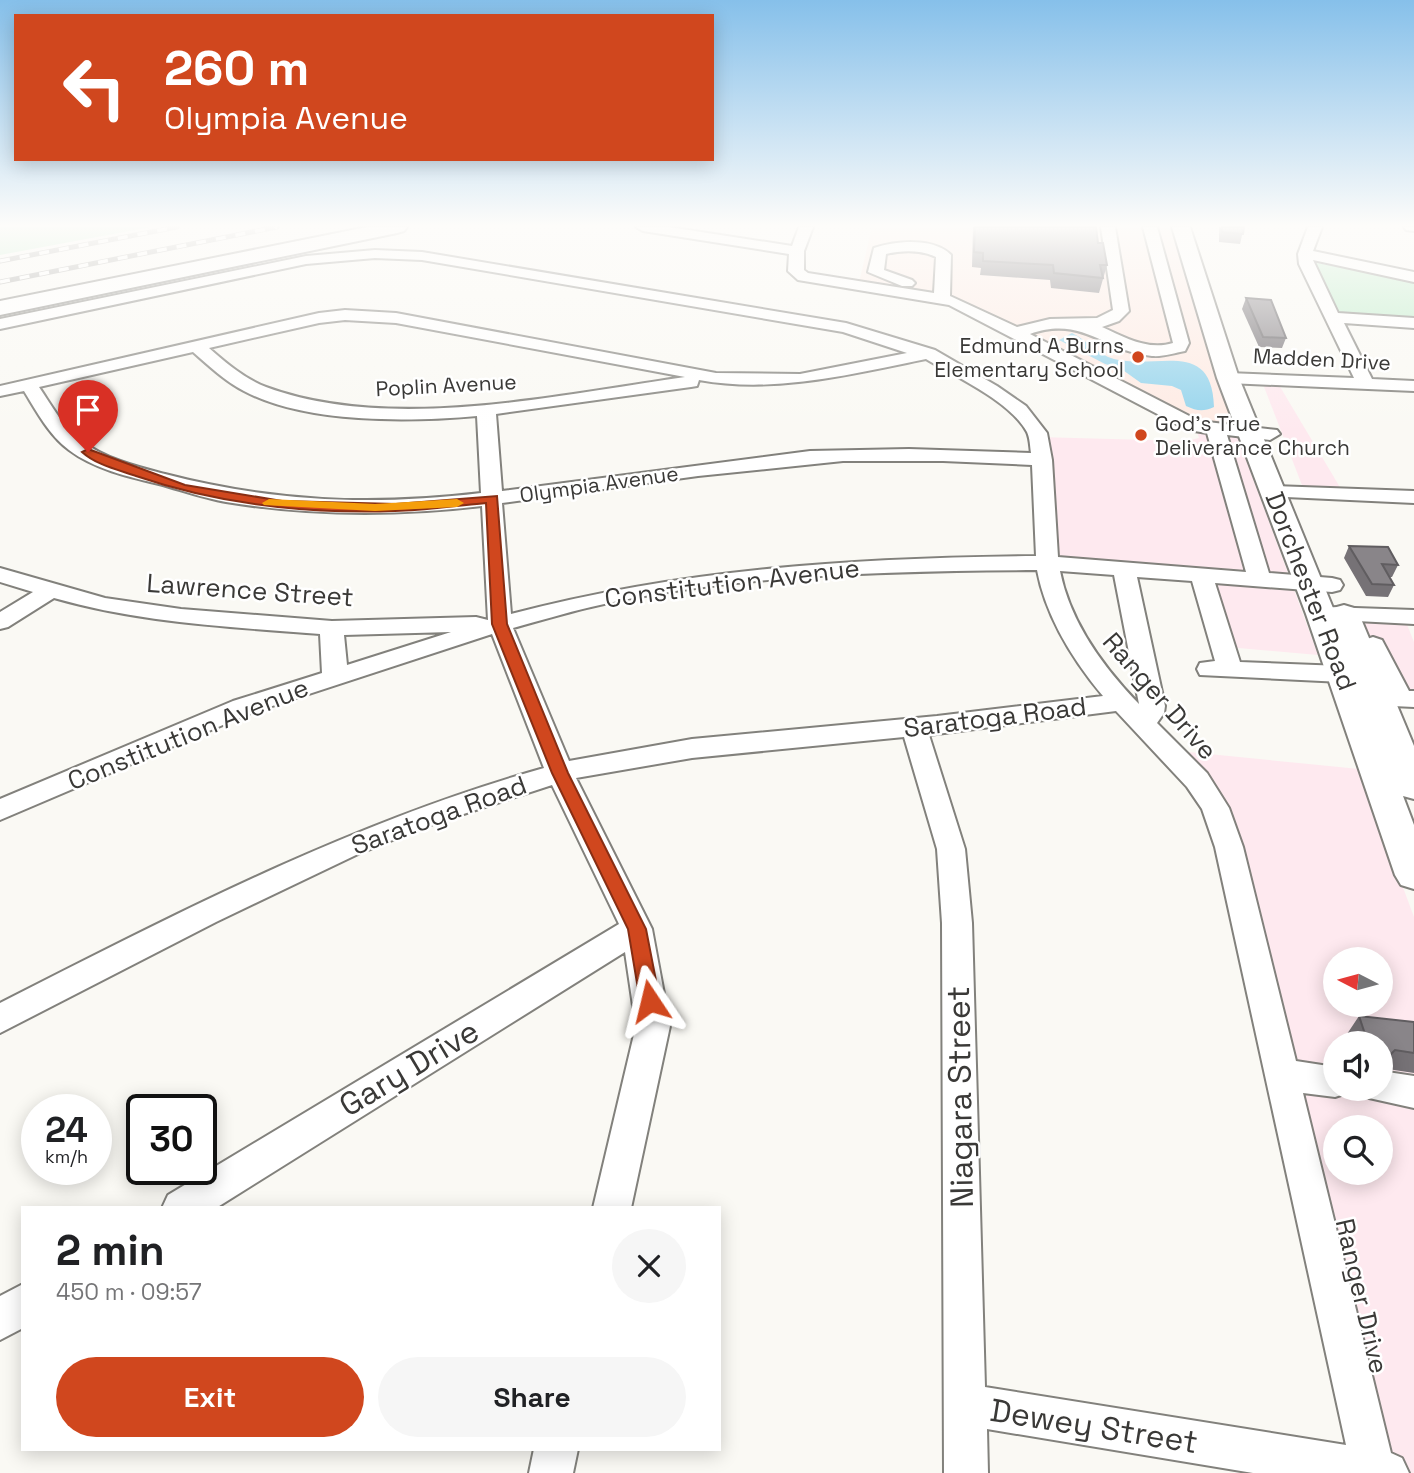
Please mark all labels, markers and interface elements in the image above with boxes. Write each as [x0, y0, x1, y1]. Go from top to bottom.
text: 260 m [164, 37, 309, 99]
icon: left [49, 42, 140, 133]
text: Olympia Avenue [164, 98, 408, 138]
place label: Edmund A Burns Elementary School [934, 332, 1124, 383]
street label: Madden Drive [1252, 342, 1392, 376]
marker: Edmund A Burns Elementary School [1130, 349, 1146, 365]
street label: Poplin Avenue [375, 368, 517, 402]
pin [58, 380, 118, 452]
icon: arrive [69, 391, 107, 429]
place label: God's True Deliverance Church [1155, 410, 1350, 461]
marker: God's True Deliverance Church [1133, 427, 1149, 443]
street label: Olympia Avenue [518, 459, 680, 509]
street label: Dorchester Road [1257, 487, 1365, 695]
street label: Constitution Avenue [602, 550, 862, 616]
street label: Lawrence Street [145, 566, 355, 614]
street label: Ranger Drive [1095, 625, 1225, 767]
street label: Constitution Avenue [63, 670, 313, 798]
street label: Saratoga Road [902, 689, 1088, 745]
street label: Saratoga Road [347, 768, 531, 862]
north arrow [1323, 947, 1393, 1017]
map controls [1323, 947, 1393, 1185]
position arrow [613, 964, 687, 1038]
street label: Niagara Street [938, 986, 982, 1208]
street label: Gary Drive [332, 1011, 486, 1125]
button: sound [1323, 1031, 1393, 1101]
speed limit sign: 30 [126, 1094, 217, 1185]
text: 24 [45, 1108, 88, 1152]
button: search [1323, 1115, 1393, 1185]
text: km/h [45, 1145, 88, 1168]
street label: Ranger Drive [1328, 1215, 1396, 1377]
text: 2 min [56, 1224, 165, 1277]
button: close [612, 1229, 686, 1303]
text: 450 m · 09:57 [56, 1277, 202, 1307]
button: Exit [56, 1357, 364, 1437]
button: Share [378, 1357, 686, 1437]
street label: Dewey Street [987, 1390, 1201, 1462]

